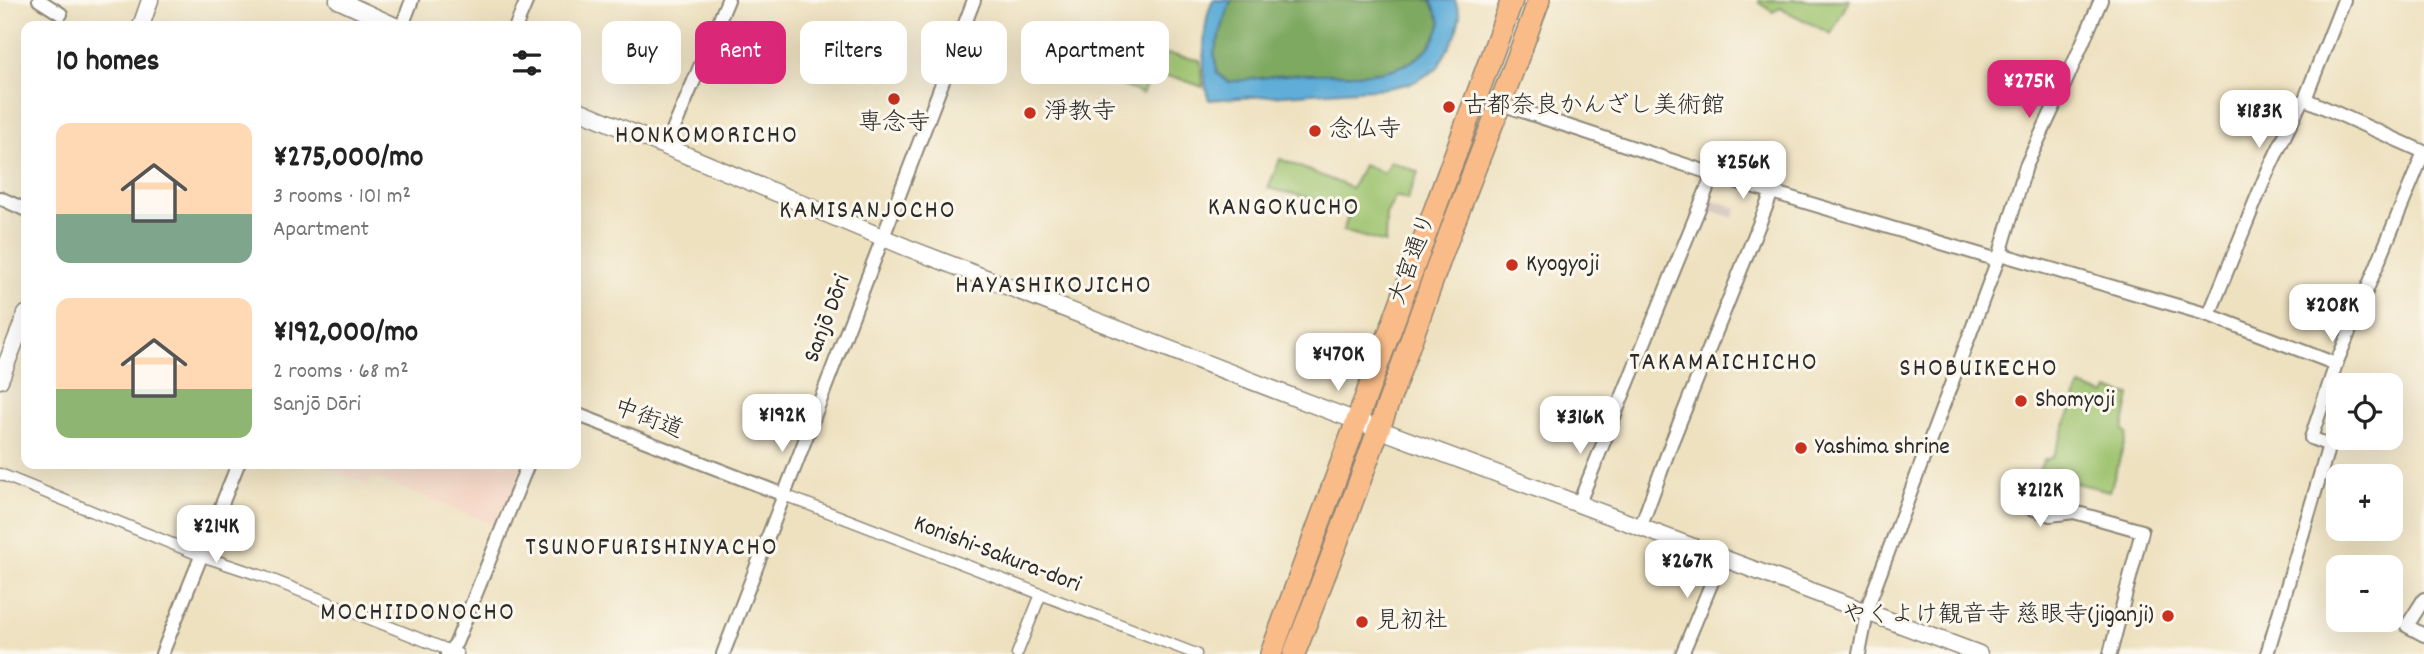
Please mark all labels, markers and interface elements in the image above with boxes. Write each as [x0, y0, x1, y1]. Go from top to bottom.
chip: Buy [602, 21, 681, 84]
chip: Rent [695, 21, 786, 84]
chip: Filters [800, 21, 907, 84]
chip: New [921, 21, 1007, 84]
chip: Apartment [1021, 21, 1169, 84]
text: 10 homes [56, 42, 159, 85]
icon: filters [508, 44, 546, 82]
pin: ¥275K [1980, 60, 2078, 120]
text: ¥275K [2003, 66, 2055, 99]
place label: 古都奈良かんざし美術館 [1463, 90, 1725, 124]
pin: ¥183K [2210, 90, 2308, 150]
marker: 専念寺 [886, 91, 902, 107]
place label: 淨教寺 [1044, 96, 1116, 130]
text: ¥183K [2236, 96, 2282, 129]
marker: 古都奈良かんざし美術館 [1441, 99, 1457, 115]
marker: 淨教寺 [1022, 105, 1038, 121]
place label: 専念寺 [858, 107, 930, 141]
place label: 念仏寺 [1329, 114, 1401, 148]
district label: HONKOMORICHO [615, 118, 799, 155]
marker: 念仏寺 [1307, 123, 1323, 139]
text: ¥275,000/mo [273, 138, 423, 181]
pin: ¥256K [1694, 142, 1792, 201]
text: ¥256K [1716, 147, 1770, 180]
icon: home [112, 151, 196, 235]
text: 3 rooms · 101 m² [273, 181, 411, 214]
district label: KANGOKUCHO [1208, 190, 1360, 227]
district label: KAMISANJOCHO [779, 193, 957, 230]
street label: 大宮通り [1382, 208, 1446, 310]
text: Apartment [273, 214, 369, 247]
place label: Kyogyoji [1526, 248, 1599, 282]
marker: Kyogyoji [1504, 257, 1520, 273]
district label: HAYASHIKOJICHO [955, 268, 1153, 305]
street label: Sanjō Dōri [796, 270, 860, 368]
pin: ¥208K [2283, 284, 2381, 344]
text: ¥208K [2305, 290, 2359, 323]
text: ¥192,000/mo [273, 313, 418, 356]
icon: home [112, 326, 196, 410]
pin: ¥470K [1289, 334, 1387, 393]
text: ¥470K [1312, 339, 1364, 372]
district label: TAKAMAICHICHO [1629, 345, 1819, 382]
district label: SHOBUIKECHO [1899, 351, 2059, 388]
text: 2 rooms · 68 m² [273, 356, 409, 389]
map controls [2326, 373, 2403, 632]
button: locate [2326, 373, 2403, 450]
place label: Shomyoji [2035, 384, 2115, 418]
text: Sanjō Dōri [273, 389, 361, 422]
street label: 中街道 [608, 391, 688, 449]
marker: Shomyoji [2013, 393, 2029, 409]
pin: ¥192K [733, 394, 831, 454]
pin: ¥316K [1531, 396, 1629, 456]
text: ¥192K [758, 400, 806, 433]
text: ¥316K [1556, 402, 1604, 435]
place label: Yashima shrine [1815, 431, 1950, 465]
marker: Yashima shrine [1793, 440, 1809, 456]
button: + [2326, 464, 2403, 541]
pin: ¥212K [1991, 470, 2089, 529]
text: ¥212K [2017, 475, 2063, 508]
pin: ¥214K [167, 505, 265, 565]
street label: Konishi-Sakura-dori [908, 507, 1086, 603]
text: ¥214K [193, 511, 239, 544]
district label: TSUNOFURISHINYACHO [525, 530, 779, 567]
pin: ¥267K [1638, 540, 1736, 600]
text: ¥267K [1661, 546, 1713, 579]
button: − [2326, 555, 2403, 632]
district label: MOCHIIDONOCHO [320, 595, 516, 632]
place label: やくよけ観音寺 慈眼寺(jiganji) [1842, 599, 2154, 633]
place label: 見初社 [1376, 605, 1448, 639]
marker: やくよけ観音寺 慈眼寺(jiganji) [2160, 608, 2176, 624]
marker: 見初社 [1354, 614, 1370, 630]

